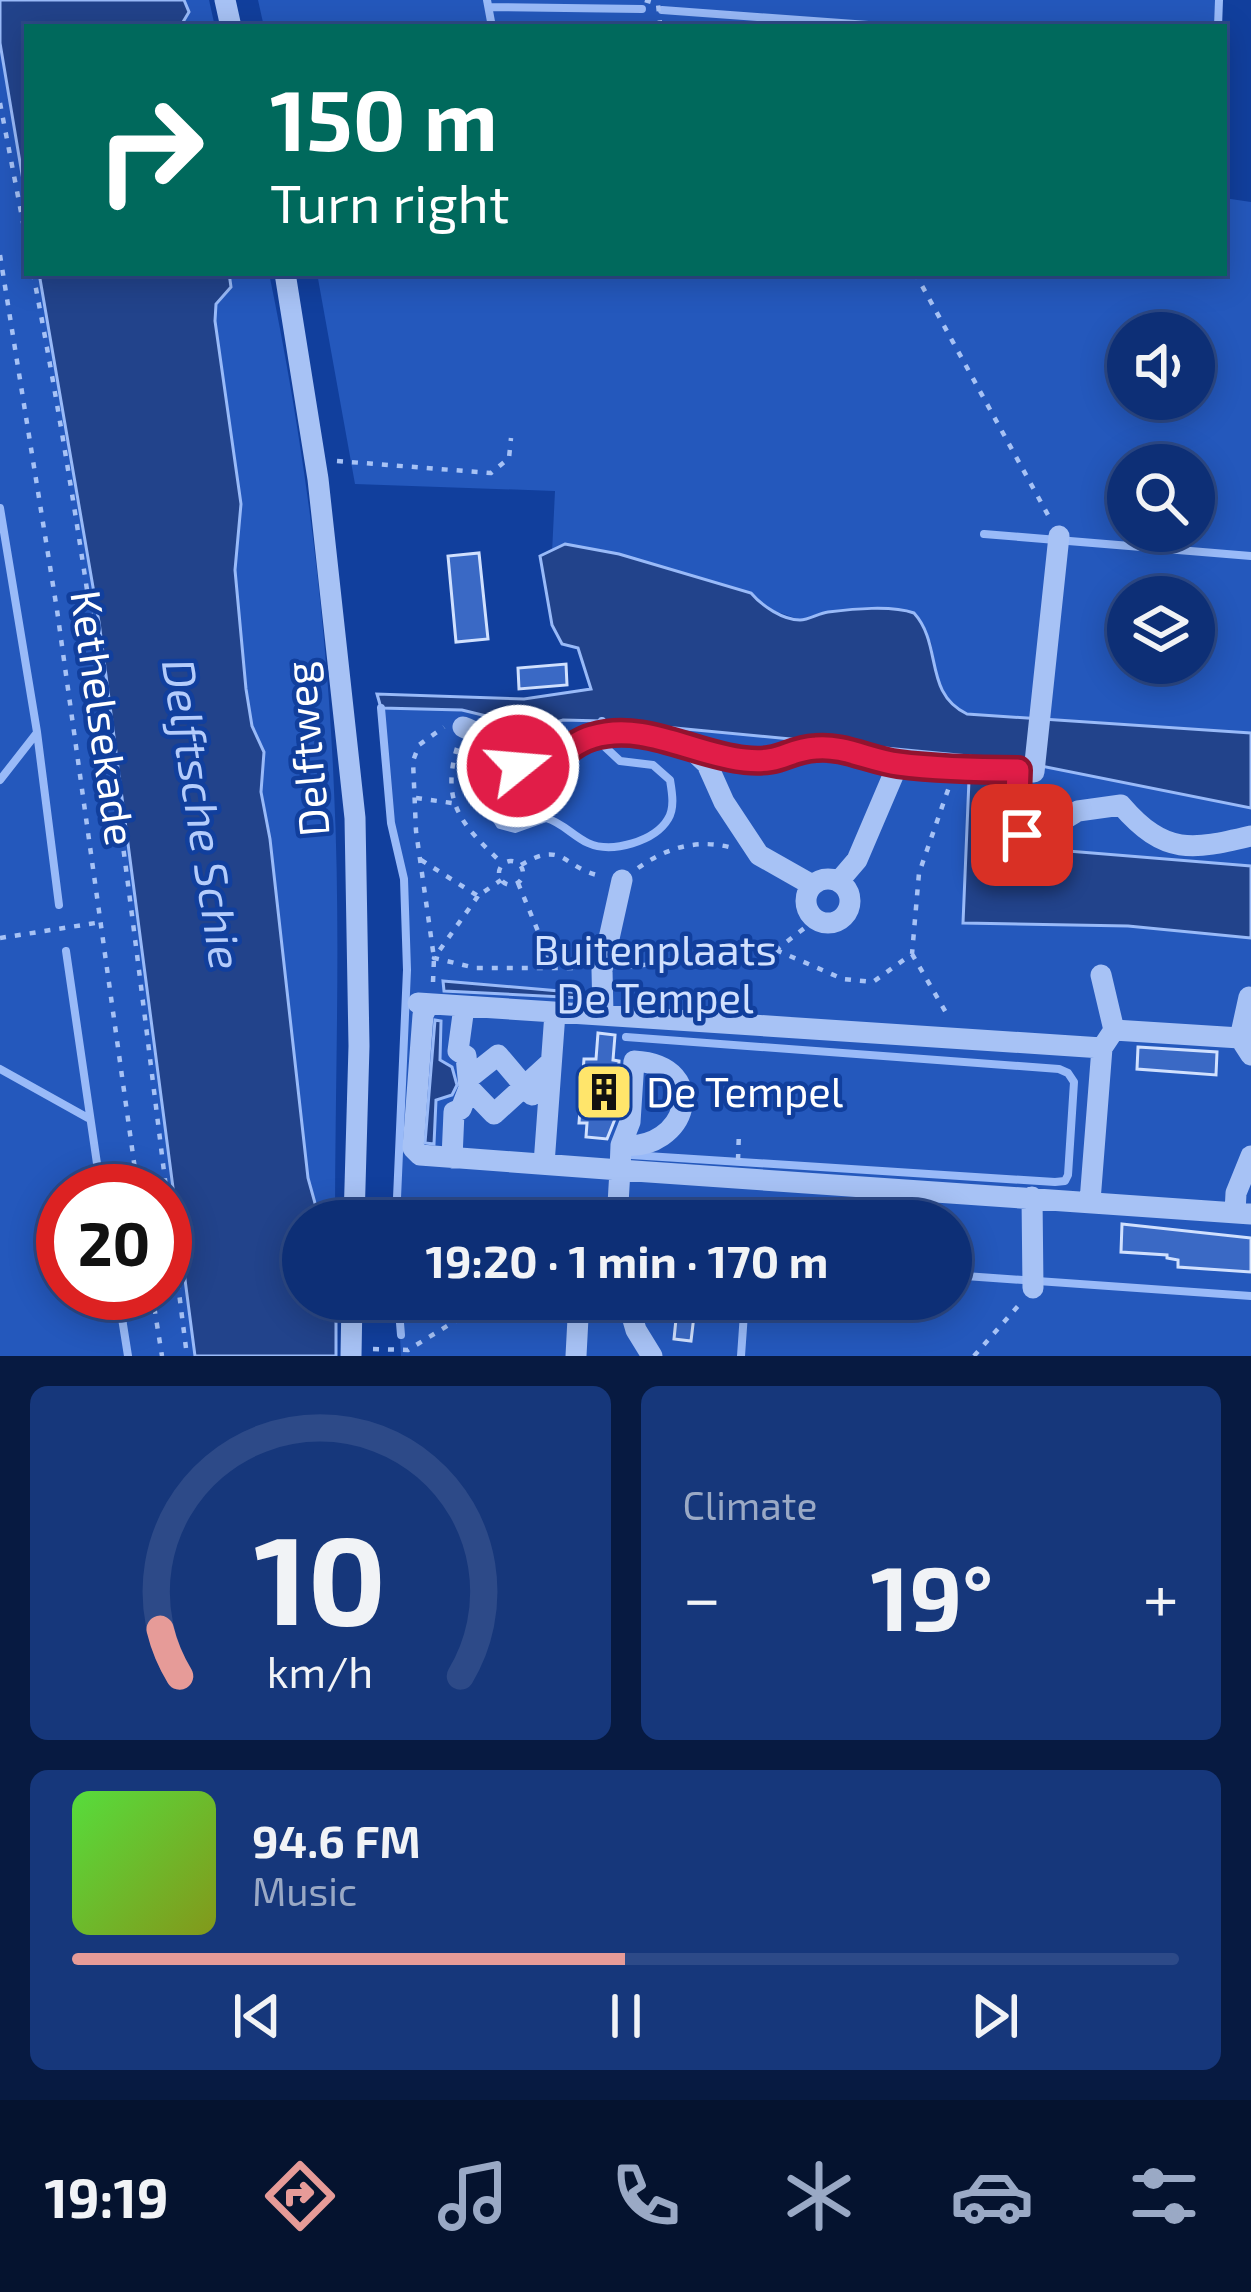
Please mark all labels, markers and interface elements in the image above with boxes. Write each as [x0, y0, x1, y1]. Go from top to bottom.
text: 150 m [270, 67, 498, 168]
icon: right [72, 72, 228, 228]
text: Turn right [270, 169, 510, 234]
map controls [1107, 312, 1215, 684]
button: sound [1107, 312, 1215, 420]
button: search [1107, 444, 1215, 552]
button: layers [1107, 576, 1215, 684]
street label: Kethelsekade [62, 587, 148, 849]
water label: Delftsche Schie [153, 654, 255, 973]
street label: Delftweg [272, 660, 338, 839]
position arrow [455, 703, 581, 829]
pin [971, 784, 1073, 886]
icon: arrive [989, 802, 1055, 868]
park label: Buitenplaats De Tempel [533, 923, 777, 1021]
building icon: De Tempel [573, 1061, 635, 1123]
place label: De Tempel [646, 1065, 844, 1115]
speed limit sign: 20 [36, 1164, 192, 1320]
text: 19:20 · 1 min · 170 m [426, 1233, 828, 1287]
text: Climate [683, 1481, 817, 1528]
text: 10 [254, 1500, 387, 1650]
text: 19° [870, 1541, 993, 1649]
text: − [683, 1556, 721, 1635]
text: + [1143, 1556, 1179, 1635]
text: km/h [267, 1645, 373, 1697]
text: 94.6 FM [252, 1813, 421, 1867]
text: Music [252, 1867, 357, 1914]
icon: previous [224, 1983, 290, 2049]
icon: pause [593, 1983, 659, 2049]
icon: next [962, 1983, 1028, 2049]
icon: directions [258, 2154, 342, 2238]
icon: music [431, 2154, 515, 2238]
icon: phone [604, 2154, 688, 2238]
icon: climate [777, 2154, 861, 2238]
icon: car [950, 2154, 1034, 2238]
icon: filters [1122, 2154, 1206, 2238]
text: 19:19 [44, 2164, 169, 2229]

